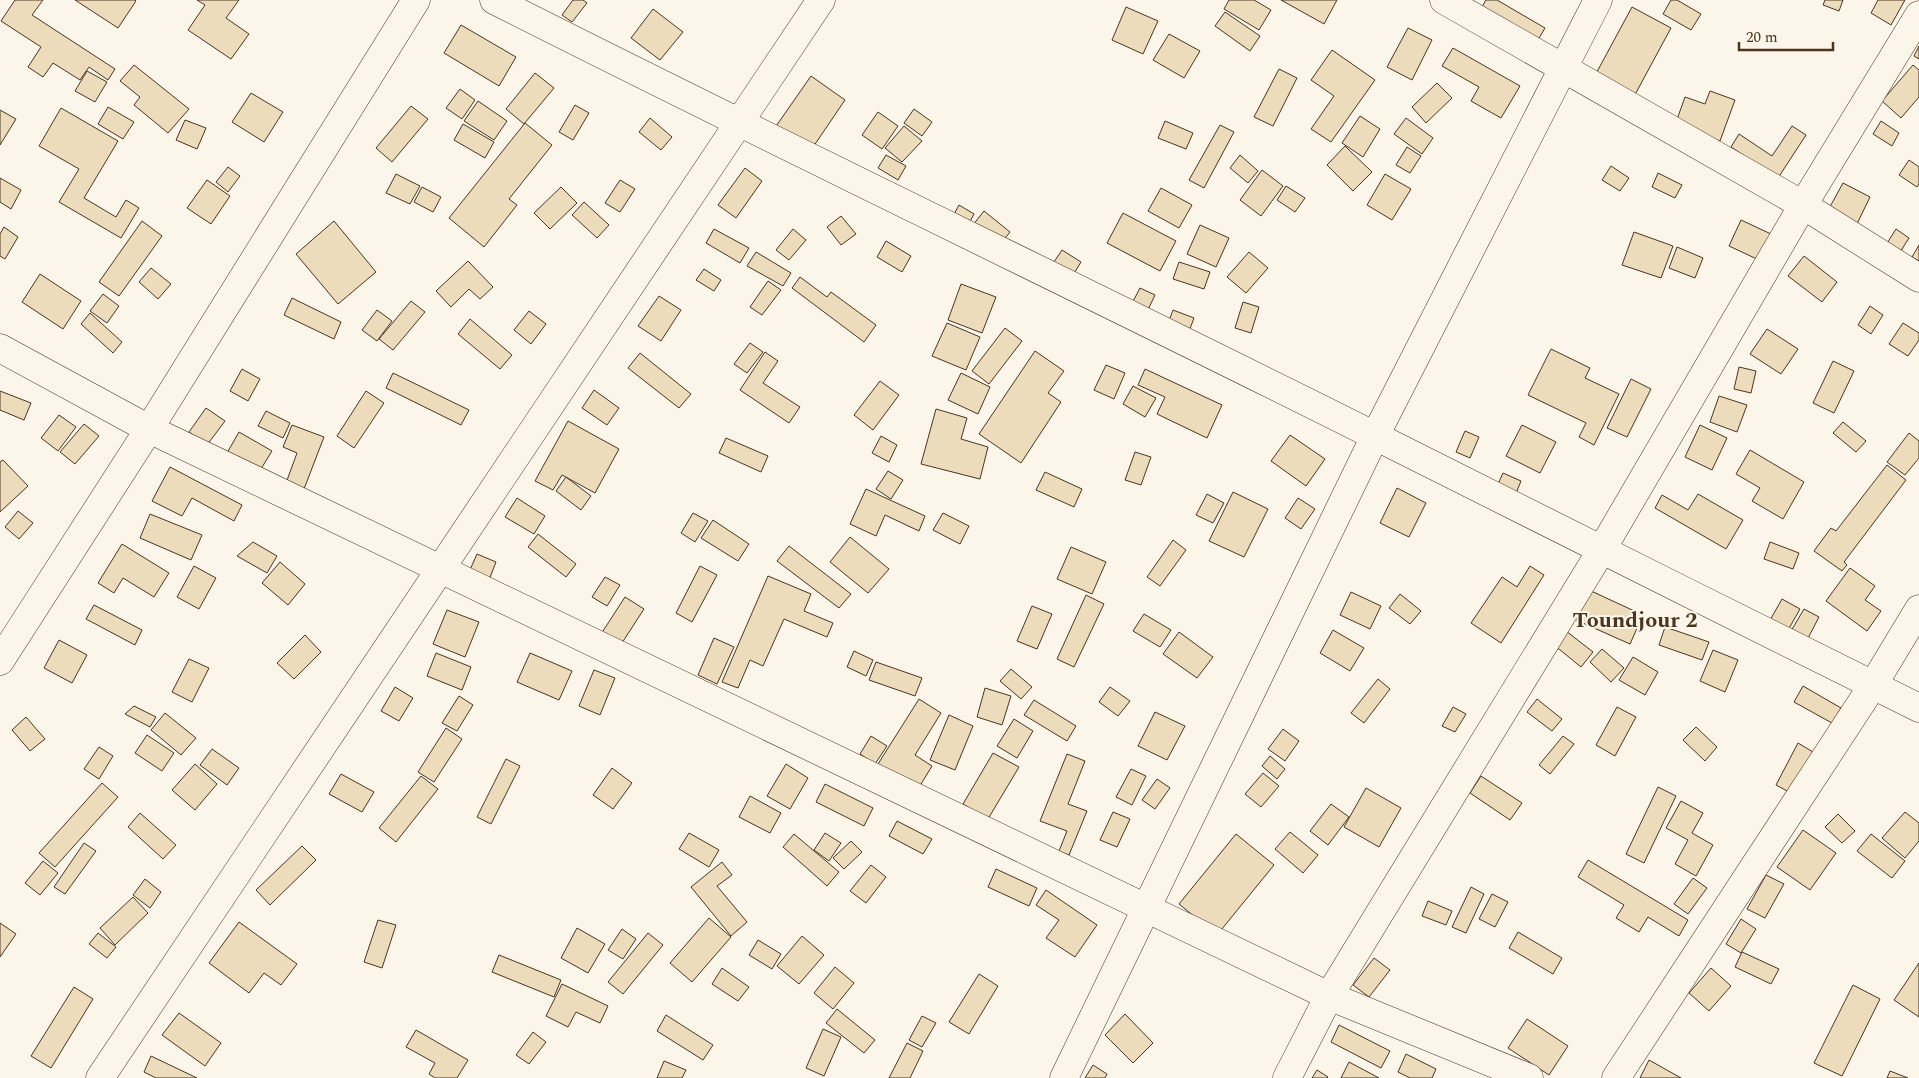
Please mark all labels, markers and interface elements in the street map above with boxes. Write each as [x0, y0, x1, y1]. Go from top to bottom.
scale bar [1739, 20, 1833, 52]
text: 20 m [1746, 26, 1778, 49]
district label: Toundjour 2 [1572, 604, 1698, 637]

